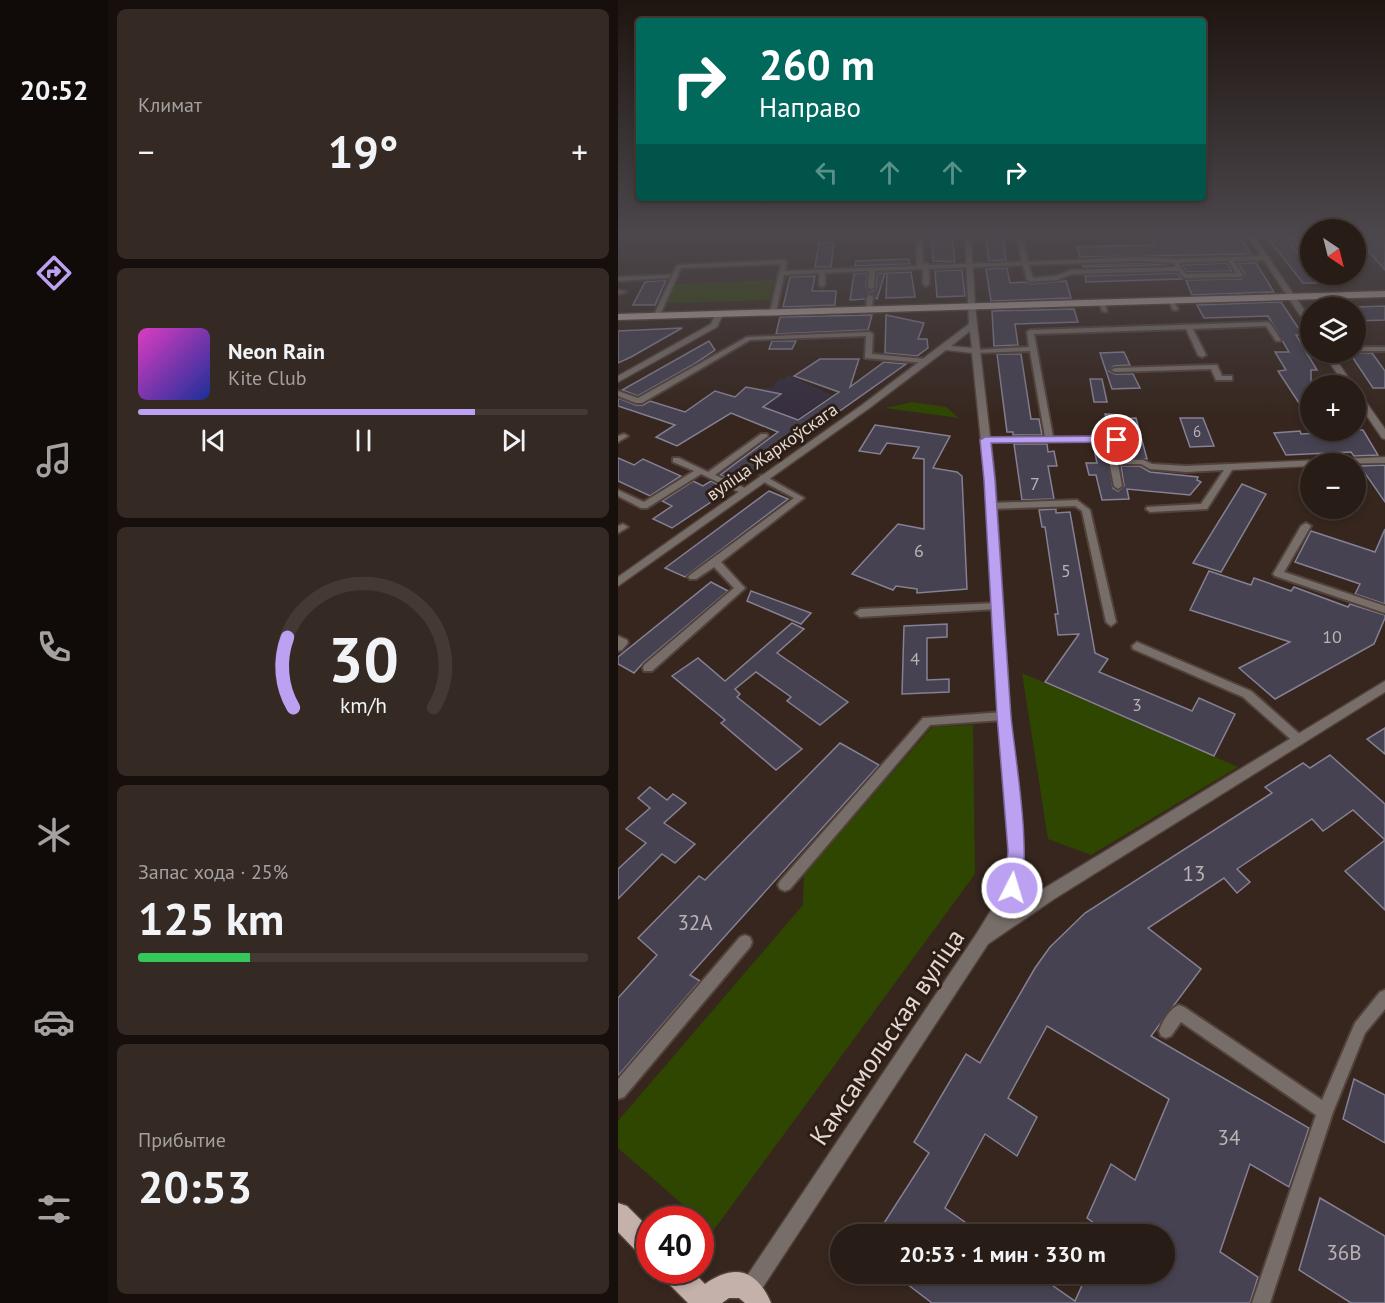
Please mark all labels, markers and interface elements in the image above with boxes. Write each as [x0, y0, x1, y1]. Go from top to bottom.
text: 260 m [759, 37, 875, 92]
icon: right [660, 42, 738, 120]
text: 20:52 [20, 73, 88, 107]
text: Направо [759, 90, 861, 124]
text: Климат [138, 92, 202, 118]
text: 19° [328, 122, 398, 180]
text: − [138, 130, 155, 173]
text: + [571, 130, 588, 173]
icon: left [810, 156, 843, 189]
icon: ahead [873, 156, 906, 189]
icon: ahead [936, 156, 969, 189]
icon: right [999, 156, 1032, 189]
north arrow [1300, 219, 1366, 285]
map controls [1300, 219, 1366, 519]
icon: directions [33, 252, 75, 294]
button: layers [1300, 297, 1366, 363]
text: Neon Rain [228, 337, 325, 365]
text: Kite Club [228, 365, 306, 391]
button: + [1300, 375, 1366, 441]
street label: вуліца Жаркоўскага [702, 398, 842, 505]
pin [1091, 414, 1142, 465]
house number: 6 [1193, 422, 1201, 441]
icon: arrive [1100, 423, 1133, 456]
icon: previous [197, 424, 230, 457]
icon: pause [347, 424, 380, 457]
icon: next [497, 424, 530, 457]
icon: music [33, 439, 75, 481]
button: − [1300, 453, 1366, 519]
house number: 7 [1030, 472, 1040, 495]
house number: 6 [914, 539, 924, 562]
house number: 5 [1061, 559, 1071, 582]
text: 30 [328, 619, 398, 700]
house number: 10 [1322, 625, 1342, 648]
icon: phone [33, 626, 75, 668]
house number: 4 [910, 647, 920, 670]
text: km/h [339, 692, 386, 720]
house number: 3 [1132, 693, 1142, 716]
icon: climate [33, 814, 75, 856]
position arrow [980, 856, 1044, 920]
text: Запас хода · 25% [138, 859, 288, 885]
house number: 13 [1183, 860, 1205, 887]
text: 125 km [138, 889, 284, 947]
house number: 32А [677, 909, 713, 936]
street label: Камсамольская вуліца [802, 922, 971, 1151]
icon: car [33, 1001, 75, 1043]
house number: 34 [1218, 1124, 1240, 1151]
text: Прибытие [138, 1127, 226, 1153]
text: 20:53 [138, 1157, 252, 1215]
icon: filters [33, 1188, 75, 1230]
speed limit sign: 40 [636, 1206, 714, 1284]
house number: 36В [1326, 1239, 1362, 1266]
text: 20:53 · 1 мин · 330 m [899, 1240, 1106, 1268]

